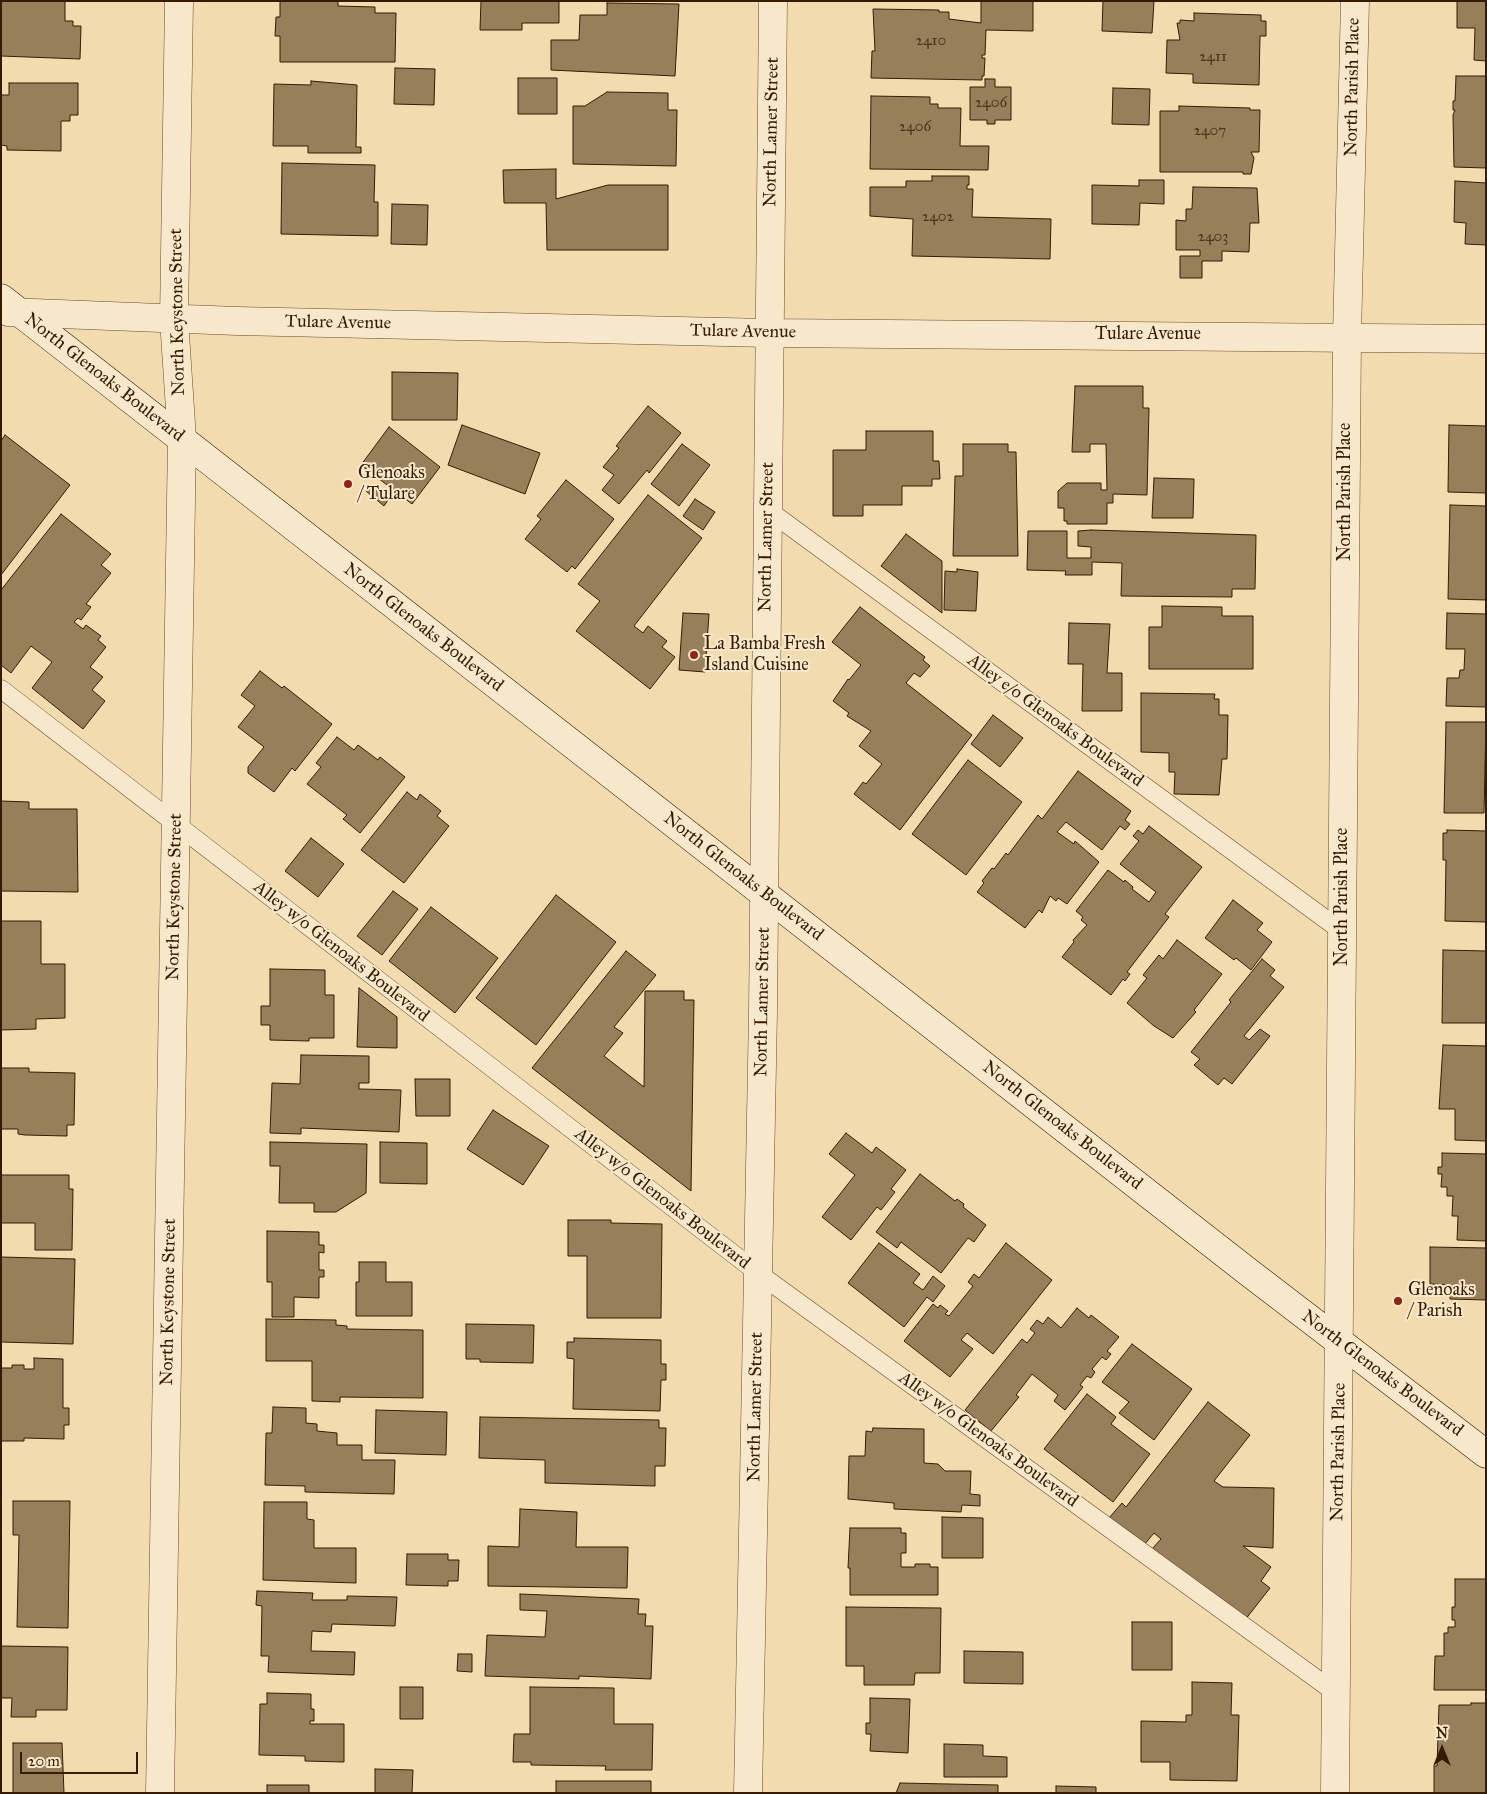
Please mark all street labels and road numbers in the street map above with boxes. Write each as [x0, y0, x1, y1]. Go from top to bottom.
street label: North Parish Place [1341, 17, 1365, 157]
street label: North Lamer Street [760, 57, 784, 207]
street label: North Keystone Street [166, 228, 190, 396]
street label: North Glenoaks Boulevard [20, 309, 188, 447]
street label: Tulare Avenue [285, 311, 391, 335]
street label: Tulare Avenue [690, 320, 796, 344]
street label: Tulare Avenue [1095, 324, 1201, 346]
street label: North Parish Place [1335, 423, 1357, 561]
street label: North Lamer Street [755, 462, 779, 612]
street label: North Glenoaks Boulevard [339, 559, 507, 697]
street label: Alley e/o Glenoaks Boulevard [963, 650, 1147, 792]
street label: North Glenoaks Boulevard [659, 808, 827, 946]
street label: North Keystone Street [163, 813, 187, 981]
street label: North Parish Place [1332, 828, 1354, 966]
street label: Alley w/o Glenoaks Boulevard [249, 877, 433, 1027]
street label: North Lamer Street [751, 927, 775, 1077]
street label: North Glenoaks Boulevard [978, 1057, 1146, 1195]
street label: Alley w/o Glenoaks Boulevard [570, 1124, 754, 1274]
street label: North Keystone Street [157, 1218, 181, 1386]
street label: North Glenoaks Boulevard [1297, 1306, 1467, 1442]
street label: North Lamer Street [744, 1332, 768, 1482]
street label: Alley w/o Glenoaks Boulevard [894, 1368, 1082, 1512]
street label: North Parish Place [1327, 1382, 1351, 1522]

